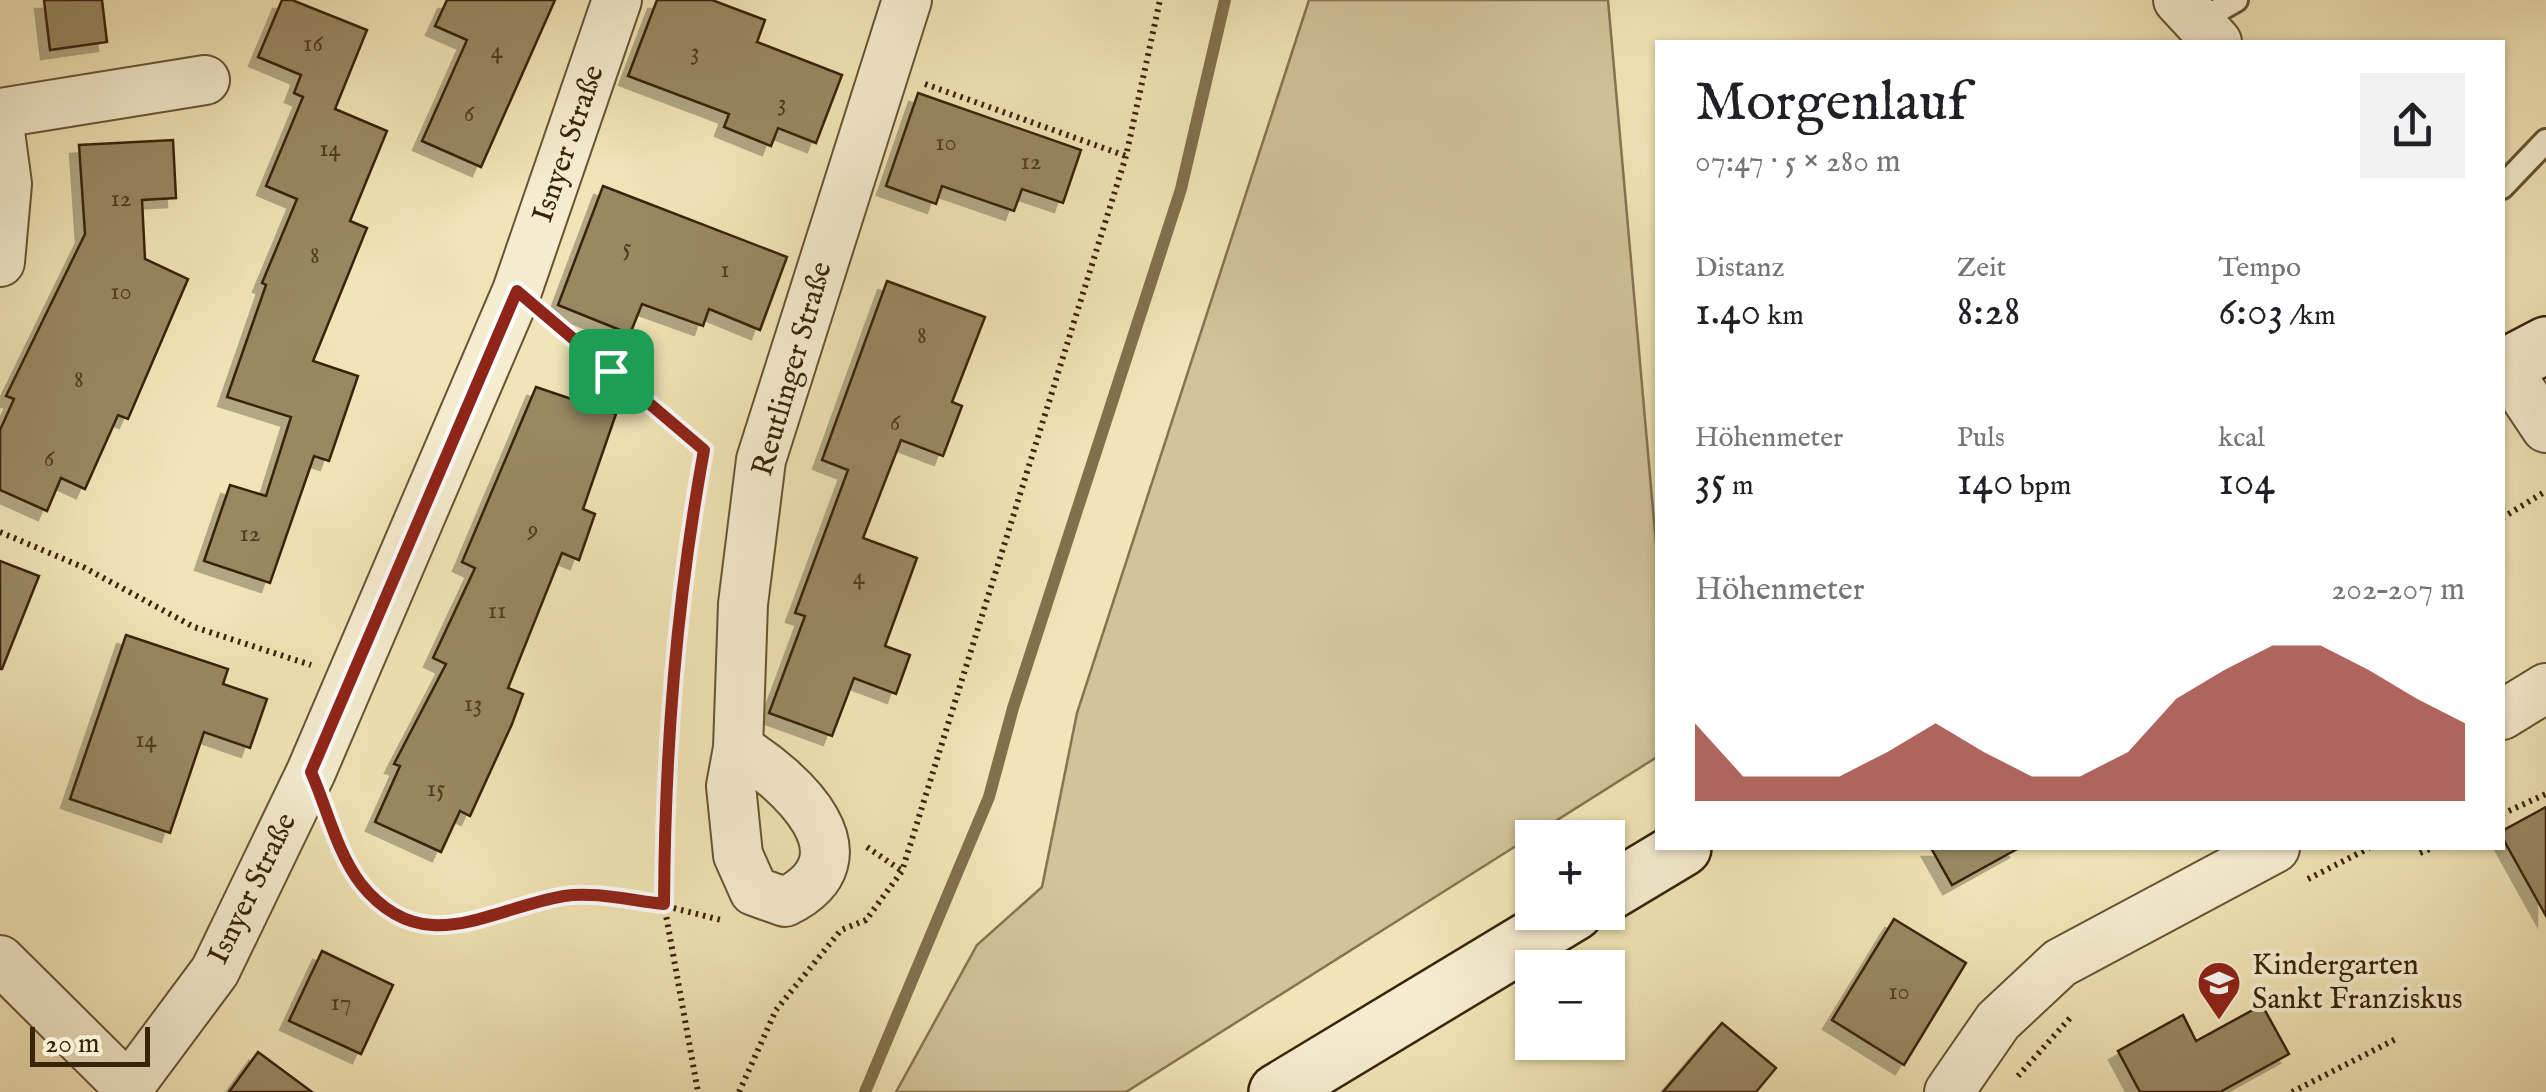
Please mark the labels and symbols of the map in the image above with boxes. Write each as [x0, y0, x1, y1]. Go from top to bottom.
house number: 16 [303, 28, 323, 60]
house number: 4 [491, 35, 504, 67]
house number: 3 [690, 36, 700, 68]
street label: Isnyer Straße [524, 60, 614, 228]
house number: 3 [777, 87, 787, 119]
house number: 6 [464, 98, 475, 130]
house number: 10 [935, 127, 957, 159]
house number: 14 [319, 133, 342, 165]
house number: 12 [1020, 146, 1042, 178]
house number: 12 [110, 183, 132, 215]
house number: 5 [622, 232, 632, 264]
house number: 8 [310, 240, 320, 272]
house number: 1 [720, 254, 730, 286]
street label: Reutlinger Straße [744, 258, 842, 480]
house number: 10 [110, 276, 132, 308]
house number: 8 [917, 320, 927, 352]
pin [569, 329, 654, 414]
house number: 8 [74, 364, 84, 396]
house number: 6 [890, 407, 901, 439]
house number: 6 [44, 443, 55, 475]
house number: 9 [527, 514, 538, 546]
house number: 12 [239, 518, 261, 550]
house number: 4 [853, 561, 866, 593]
house number: 11 [488, 595, 506, 627]
house number: 13 [464, 688, 482, 720]
house number: 14 [135, 724, 158, 756]
house number: 15 [427, 773, 445, 805]
street label: Isnyer Straße [200, 807, 306, 971]
place label: Kindergarten Sankt Franziskus [2252, 947, 2462, 1019]
school or university icon: Kindergarten Sankt Franziskus [2196, 960, 2242, 1021]
house number: 10 [1888, 976, 1910, 1008]
house number: 17 [330, 987, 352, 1019]
scale bar [30, 1022, 150, 1066]

